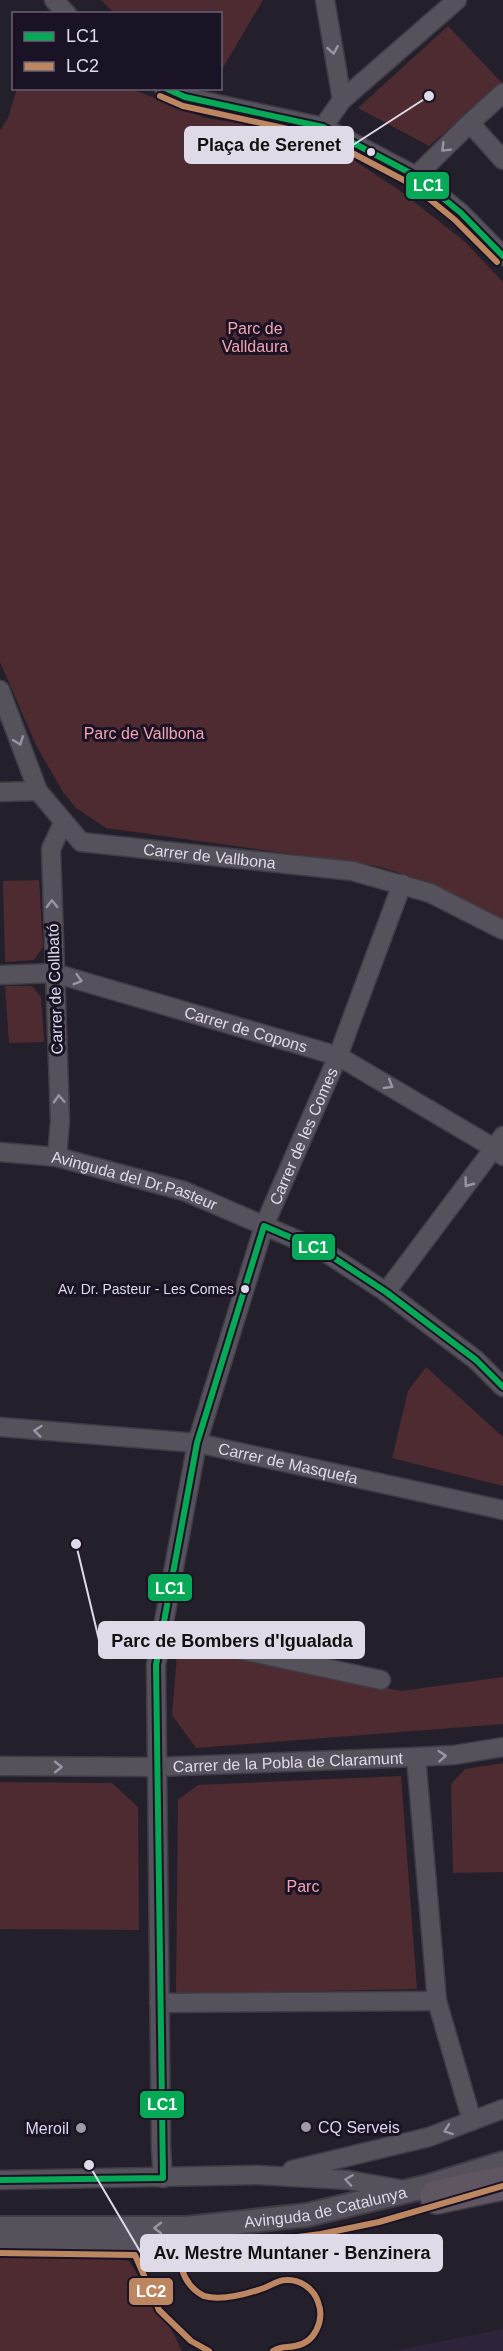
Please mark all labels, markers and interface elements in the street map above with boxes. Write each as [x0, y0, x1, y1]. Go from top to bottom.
legend [12, 12, 222, 90]
text: LC1 [66, 26, 99, 46]
one-way arrow [326, 45, 339, 55]
text: LC2 [66, 56, 99, 76]
callout: Plaça de Serenet [185, 127, 353, 163]
text: Plaça de Serenet [197, 135, 341, 155]
one-way arrow [441, 140, 452, 151]
unlabelled marker [365, 146, 377, 158]
line badge: LC1 [405, 171, 450, 200]
text: LC1 [413, 177, 443, 194]
park label: Parc de Valldaura [222, 320, 288, 355]
park label: Parc de Vallbona [84, 725, 204, 742]
one-way arrow [12, 734, 24, 745]
street label: Carrer de Vallbona [143, 840, 277, 871]
one-way arrow [46, 899, 58, 908]
street label: Carrer de Collbató [44, 923, 66, 1055]
one-way arrow [73, 973, 83, 985]
street label: Carrer de Copons [182, 1003, 309, 1055]
street label: Carrer de les Comes [266, 1065, 340, 1207]
one-way arrow [383, 1078, 393, 1090]
one-way arrow [53, 1094, 66, 1103]
street label: Avinguda del Dr.Pasteur [51, 1148, 221, 1213]
one-way arrow [464, 1176, 475, 1187]
line badge: LC1 [291, 1233, 336, 1261]
text: LC1 [298, 1239, 328, 1256]
place label: Av. Dr. Pasteur - Les Comes [58, 1281, 234, 1297]
marker: Av. Dr. Pasteur - Les Comes [239, 1283, 251, 1295]
one-way arrow [33, 1425, 43, 1438]
street label: Carrer de Masquefa [217, 1439, 360, 1487]
line badge: LC1 [147, 1573, 193, 1602]
text: LC1 [155, 1580, 185, 1597]
callout: Parc de Bombers d'Igualada [99, 1622, 364, 1658]
text: Parc de Bombers d'Igualada [111, 1631, 354, 1651]
street label: Carrer de la Pobla de Claramunt [172, 1749, 404, 1775]
one-way arrow [438, 1749, 447, 1762]
one-way arrow [54, 1761, 63, 1773]
park label: Parc [287, 1878, 319, 1895]
line badge: LC1 [139, 2090, 185, 2119]
text: LC1 [147, 2096, 177, 2113]
place label: CQ Serveis [318, 2119, 400, 2136]
place label: Meroil [25, 2120, 69, 2137]
marker: CQ Serveis [299, 2120, 313, 2134]
marker: Meroil [74, 2121, 88, 2135]
one-way arrow [443, 2122, 454, 2135]
one-way arrow [344, 2175, 354, 2187]
street label: Avinguda de Catalunya [243, 2183, 408, 2230]
one-way arrow [154, 2222, 163, 2234]
callout: Av. Mestre Muntaner - Benzinera [141, 2235, 442, 2271]
text: Av. Mestre Muntaner - Benzinera [153, 2243, 432, 2263]
line badge: LC2 [128, 2277, 174, 2306]
text: LC2 [136, 2283, 166, 2300]

